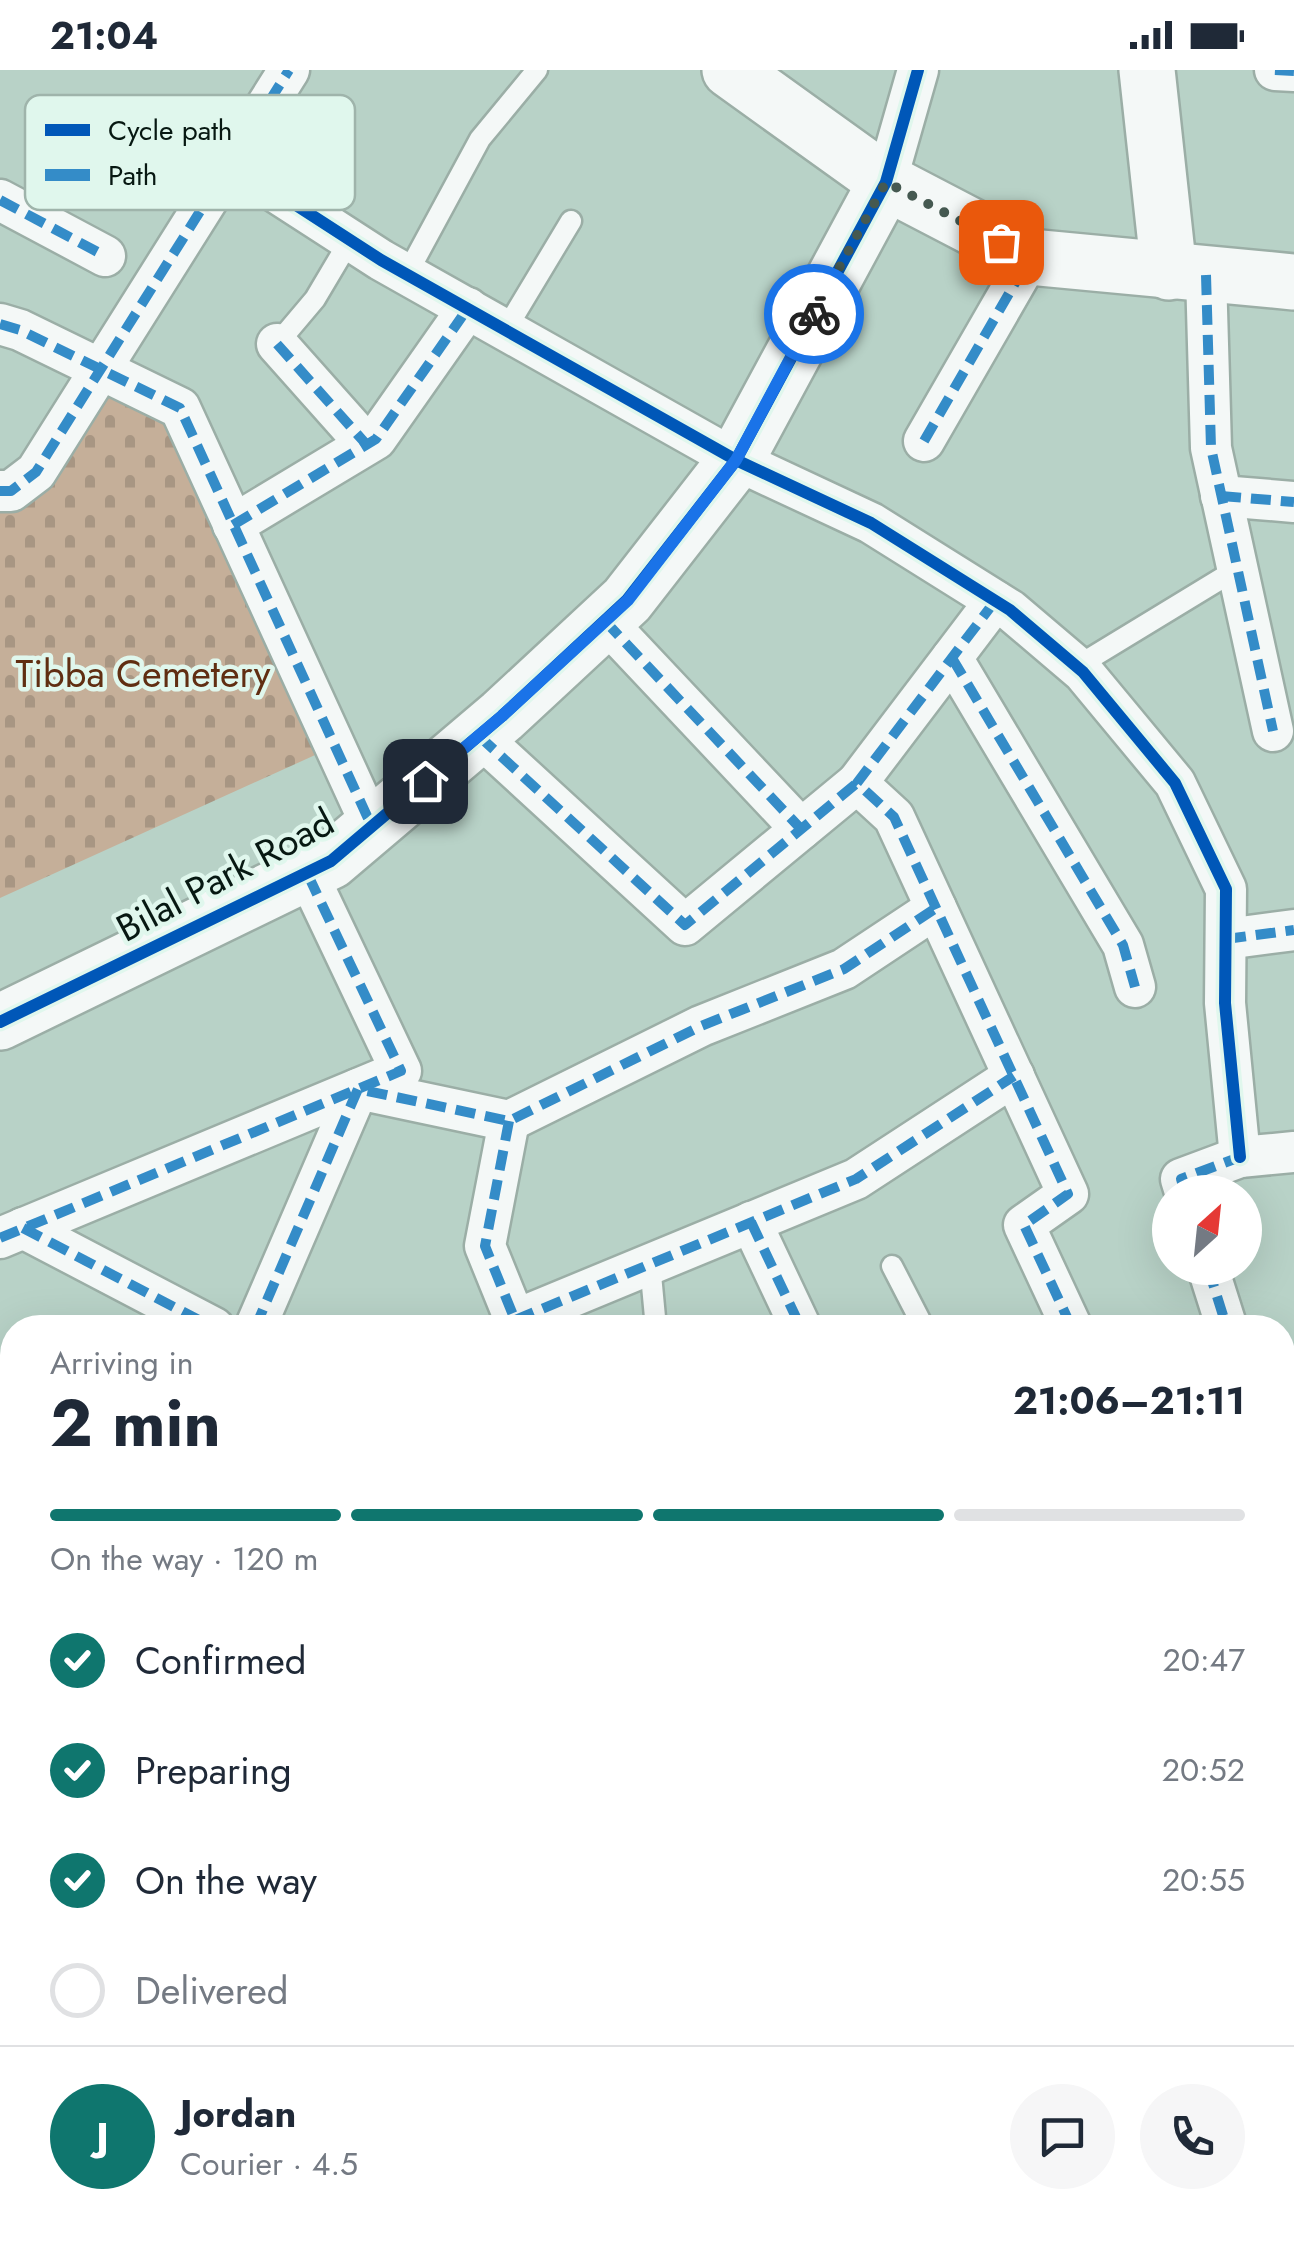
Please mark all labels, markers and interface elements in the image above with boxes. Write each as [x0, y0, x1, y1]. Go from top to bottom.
text: 21:04 [50, 8, 158, 63]
legend [25, 95, 355, 210]
text: Cycle path [108, 110, 233, 151]
text: Path [108, 155, 157, 196]
pin [959, 200, 1044, 285]
icon: bag [974, 215, 1029, 270]
courier [764, 264, 864, 364]
icon: bike [787, 287, 842, 342]
park label: Tibba Cemetery [16, 646, 271, 701]
pin [383, 739, 468, 824]
icon: home [398, 754, 453, 809]
street label: Bilal Park Road [106, 794, 343, 955]
north arrow [1152, 1175, 1262, 1285]
map controls [1152, 1175, 1262, 1285]
text: Arriving in [50, 1340, 194, 1386]
text: 21:06–21:11 [1013, 1373, 1245, 1428]
text: 2 min [50, 1376, 221, 1470]
text: On the way · 120 m [50, 1536, 318, 1582]
icon: check [50, 1633, 105, 1688]
text: Confirmed [135, 1633, 306, 1688]
text: 20:47 [1163, 1637, 1245, 1683]
icon: check [50, 1743, 105, 1798]
text: Preparing [135, 1743, 292, 1798]
text: 20:52 [1162, 1747, 1245, 1793]
icon: check [50, 1853, 105, 1908]
text: On the way [135, 1853, 317, 1908]
text: 20:55 [1162, 1857, 1245, 1903]
text: Delivered [135, 1963, 288, 2018]
button: chat [1010, 2084, 1115, 2189]
button: phone [1140, 2084, 1245, 2189]
text: Jordan [180, 2086, 296, 2141]
text: J [96, 2109, 109, 2164]
text: Courier · 4.5 [180, 2141, 358, 2187]

